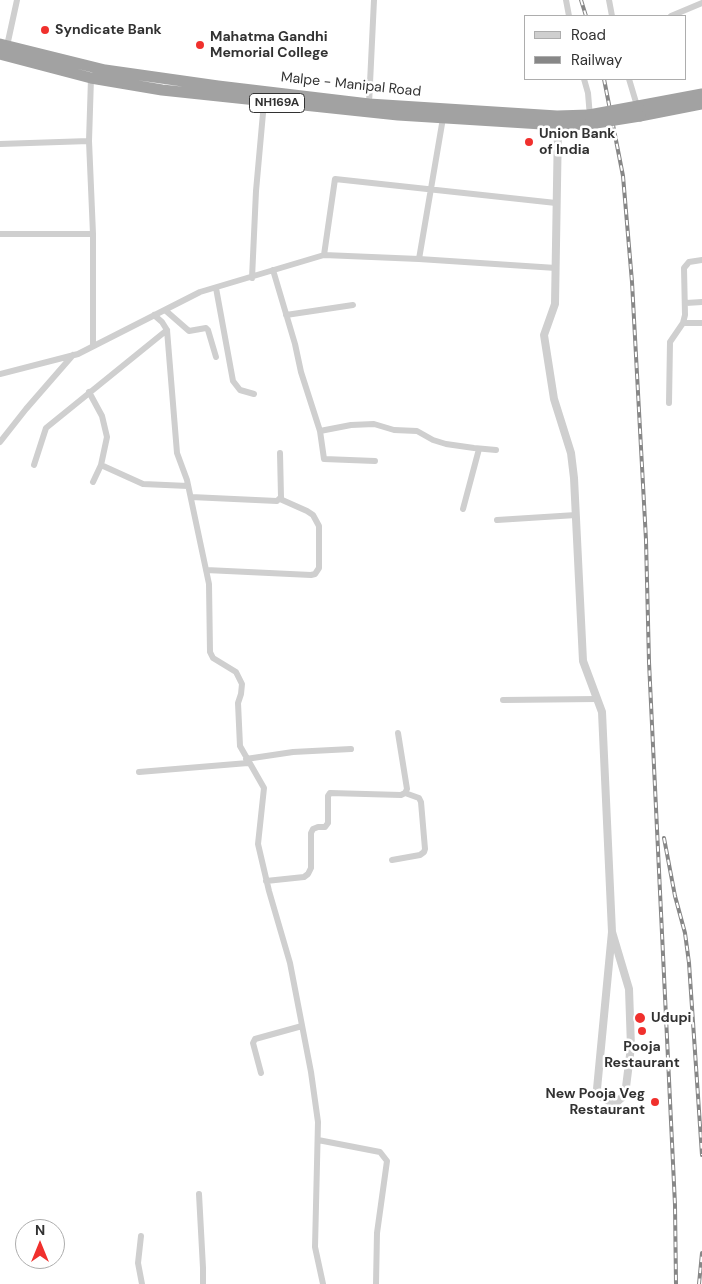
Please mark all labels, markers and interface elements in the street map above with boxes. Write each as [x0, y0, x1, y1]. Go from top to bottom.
legend [524, 15, 687, 80]
place label: Syndicate Bank [55, 22, 162, 38]
marker: Syndicate Bank [39, 24, 51, 36]
text: Road [571, 25, 606, 45]
place label: Mahatma Gandhi Memorial College [210, 29, 328, 62]
marker: Mahatma Gandhi Memorial College [194, 39, 206, 51]
text: Railway [571, 50, 622, 70]
street label: Malpe - Manipal Road [280, 69, 422, 101]
road number: NH169A [250, 94, 304, 112]
place label: Union Bank of India [539, 126, 615, 158]
marker: Union Bank of India [523, 136, 535, 148]
place label: Udupi [651, 1010, 691, 1026]
marker: Udupi [633, 1011, 647, 1025]
marker: Pooja Restaurant [636, 1025, 648, 1037]
place label: Pooja Restaurant [604, 1039, 680, 1072]
place label: New Pooja Veg Restaurant [546, 1086, 645, 1118]
marker: New Pooja Veg Restaurant [649, 1096, 661, 1108]
north arrow [15, 1219, 65, 1269]
text: N [35, 1221, 45, 1239]

